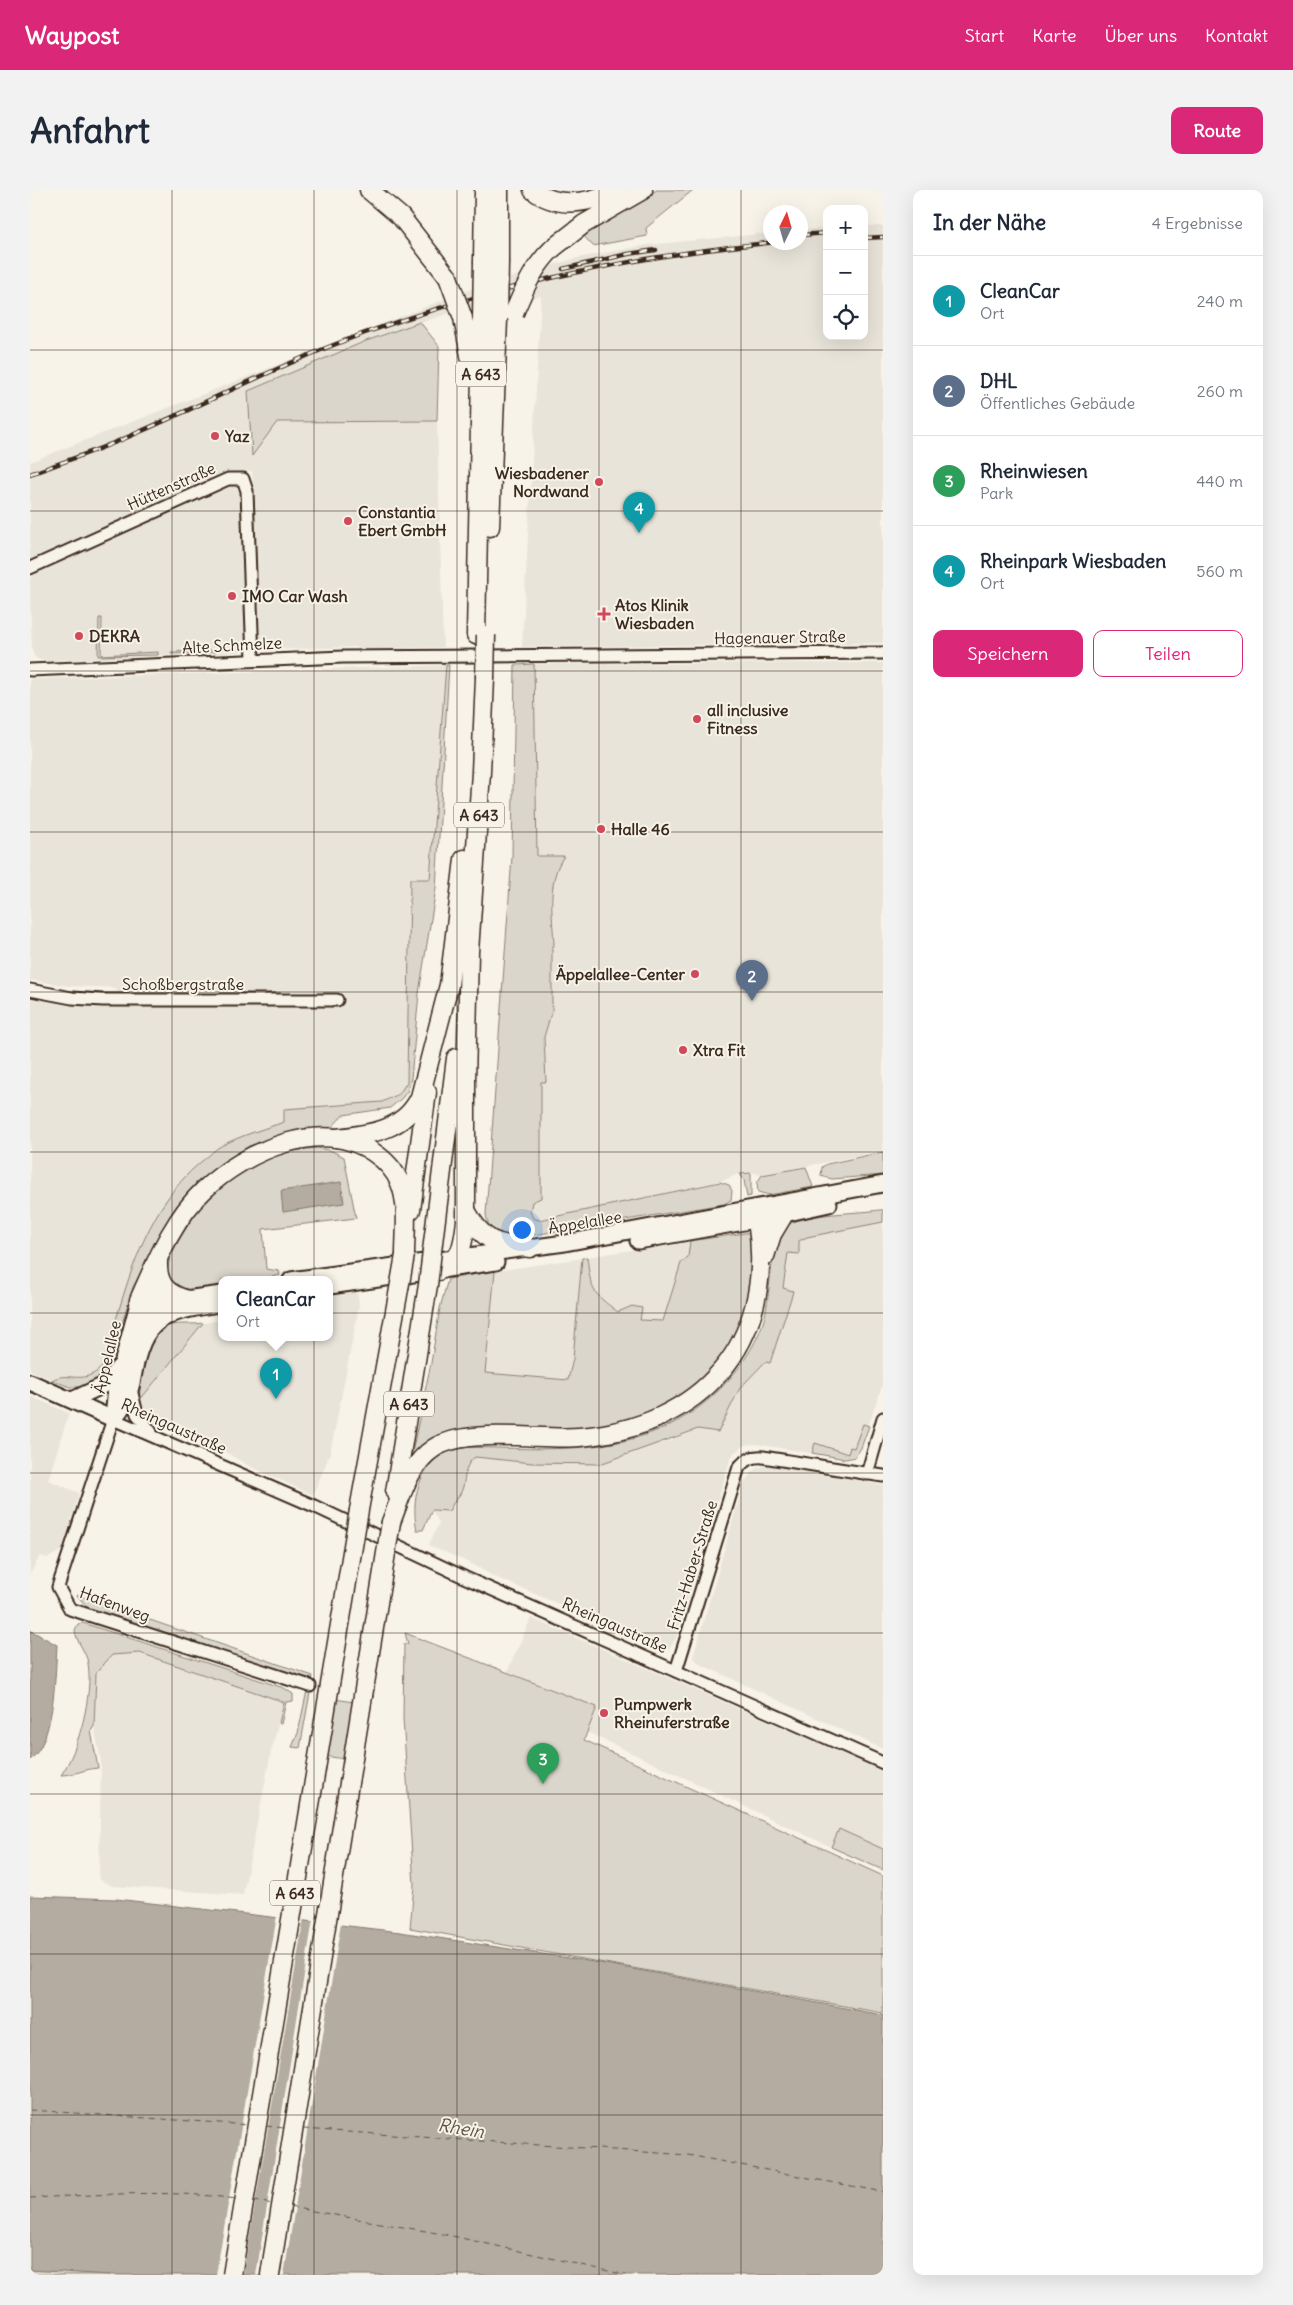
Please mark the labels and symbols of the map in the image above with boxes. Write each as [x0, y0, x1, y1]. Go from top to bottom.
north arrow [763, 205, 808, 250]
road number: A 643 [456, 362, 506, 386]
place label: Yaz [224, 426, 250, 446]
marker: Yaz [209, 430, 221, 442]
street label: Hüttenstraße [124, 458, 218, 514]
place label: Wiesbadener Nordwand [495, 463, 590, 501]
marker: Wiesbadener Nordwand [593, 476, 605, 488]
pin: 4 [623, 492, 655, 533]
place label: Constantia Ebert GmbH [358, 502, 447, 540]
marker: Constantia Ebert GmbH [342, 515, 354, 527]
place label: IMO Car Wash [242, 586, 348, 606]
marker: IMO Car Wash [226, 590, 238, 602]
place label: Atos Klinik Wiesbaden [615, 595, 694, 633]
marker: Atos Klinik Wiesbaden [597, 607, 611, 621]
place label: DEKRA [89, 626, 140, 646]
street label: Hagenauer Straße [714, 626, 846, 648]
marker: DEKRA [73, 630, 85, 642]
street label: Alte Schmelze [182, 632, 282, 658]
place label: all inclusive Fitness [707, 700, 789, 738]
marker: all inclusive Fitness [691, 713, 703, 725]
road number: A 643 [454, 802, 504, 828]
place label: Halle 46 [611, 819, 670, 839]
marker: Halle 46 [595, 823, 607, 835]
pin: 2 [736, 960, 768, 1001]
place label: Äppelallee-Center [556, 964, 685, 985]
marker: Äppelallee-Center [689, 968, 701, 980]
street label: Schoßbergstraße [122, 974, 244, 994]
place label: Xtra Fit [693, 1040, 746, 1060]
marker: Xtra Fit [677, 1044, 689, 1056]
street label: Äppelallee [547, 1206, 623, 1238]
your location [509, 1217, 535, 1243]
street label: Äppelallee [89, 1319, 125, 1395]
pin: 1 [260, 1358, 292, 1399]
road number: A 643 [384, 1392, 434, 1416]
street label: Rheingaustraße [118, 1394, 230, 1458]
street label: Fritz-Haber-Straße [663, 1498, 721, 1632]
street label: Hafenweg [77, 1582, 153, 1626]
street label: Rheingaustraße [559, 1593, 671, 1657]
place label: Pumpwerk Rheinuferstraße [614, 1694, 730, 1732]
marker: Pumpwerk Rheinuferstraße [598, 1707, 610, 1719]
pin: 3 [527, 1743, 559, 1784]
road number: A 643 [270, 1880, 320, 1906]
water label: Rhein [436, 2113, 486, 2143]

